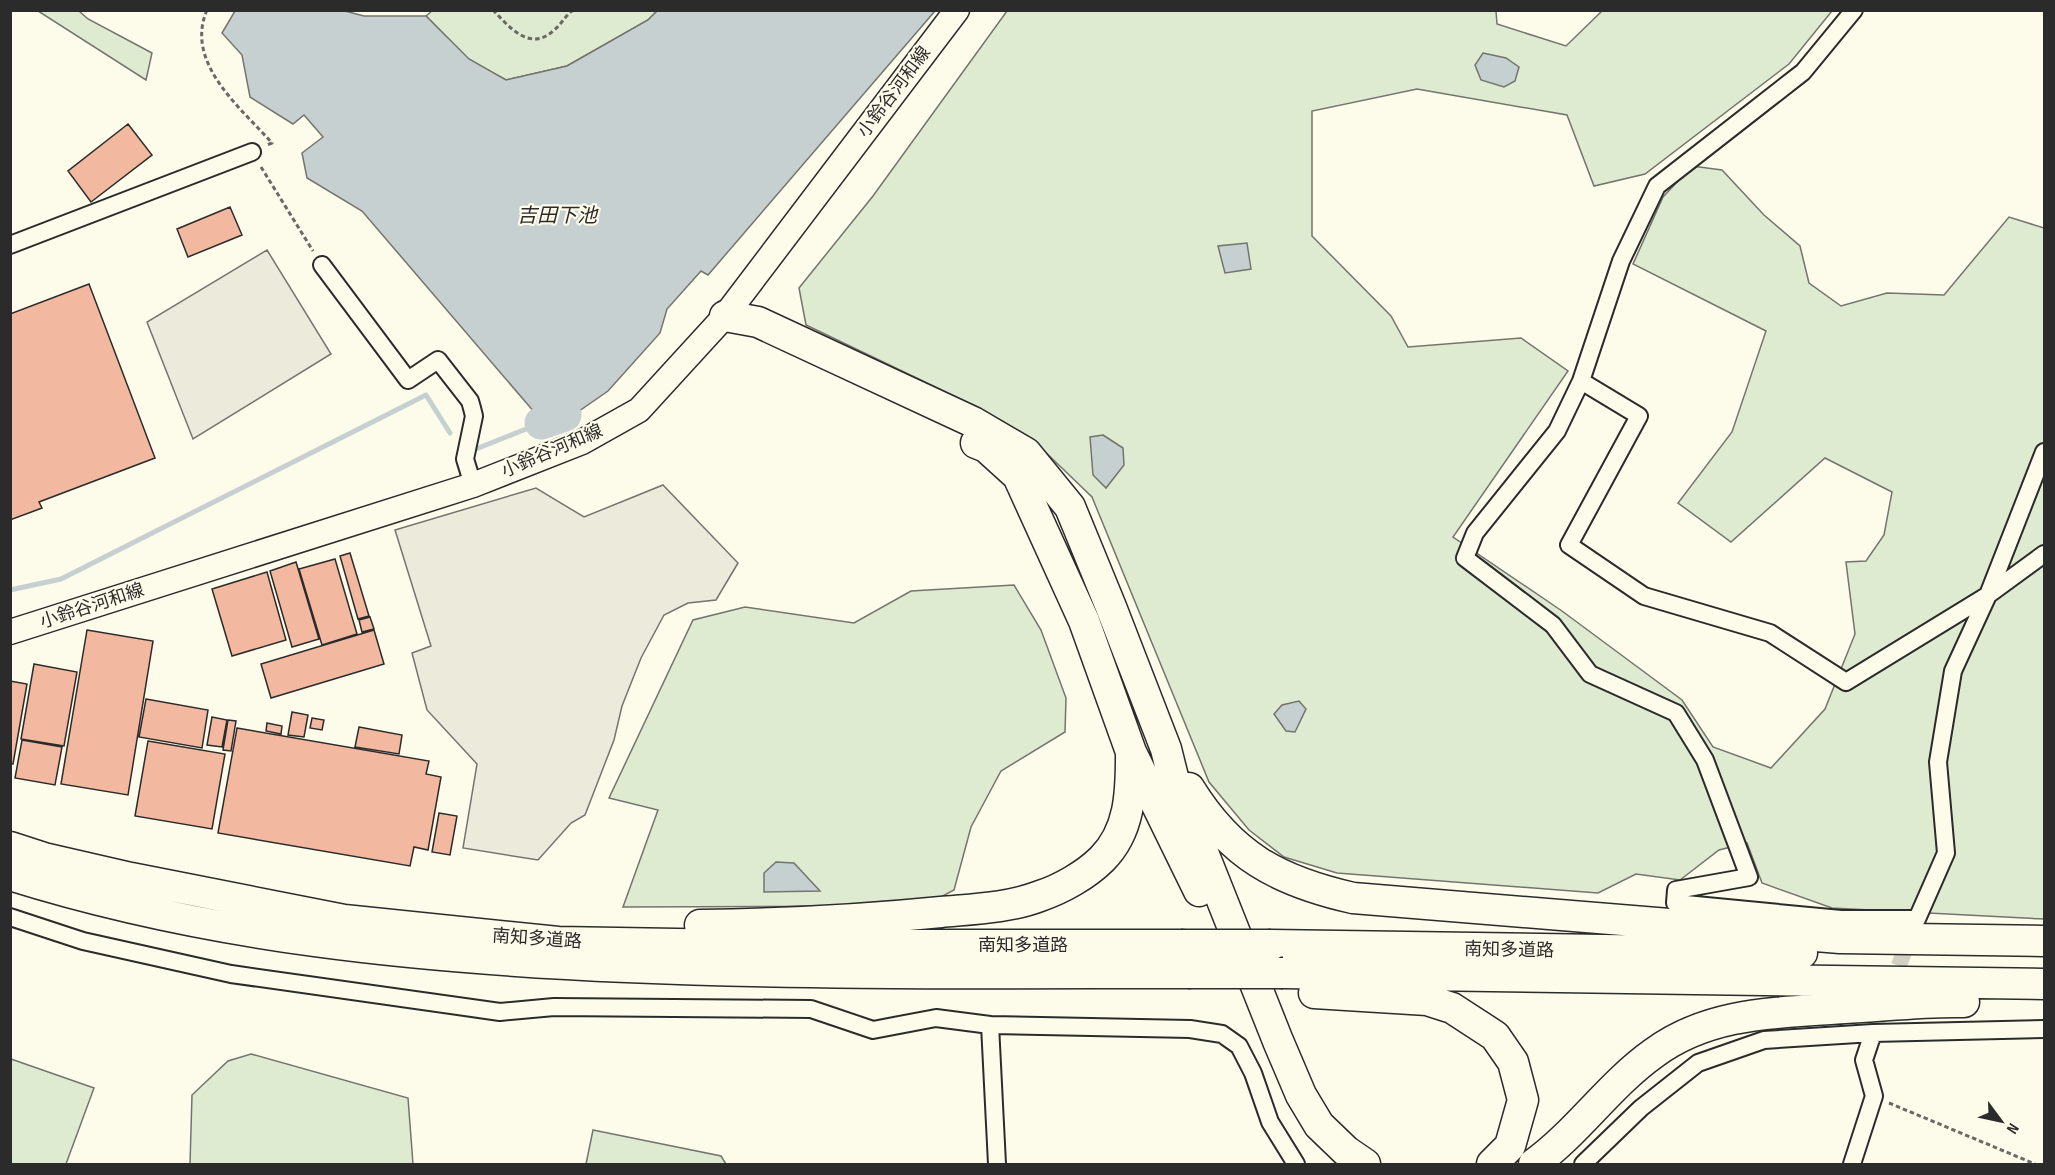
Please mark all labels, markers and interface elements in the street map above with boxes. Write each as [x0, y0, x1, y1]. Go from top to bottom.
street label: 小鈴谷河和線 [853, 43, 935, 141]
water label: 吉田下池 [517, 204, 599, 228]
street label: 小鈴谷河和線 [498, 420, 606, 482]
street label: 小鈴谷河和線 [37, 579, 147, 633]
street label: 南知多道路 [491, 925, 583, 953]
street label: 南知多道路 [978, 935, 1068, 956]
street label: 南知多道路 [1464, 939, 1554, 961]
north arrow [1971, 1091, 2031, 1151]
text: N [2002, 1120, 2023, 1137]

